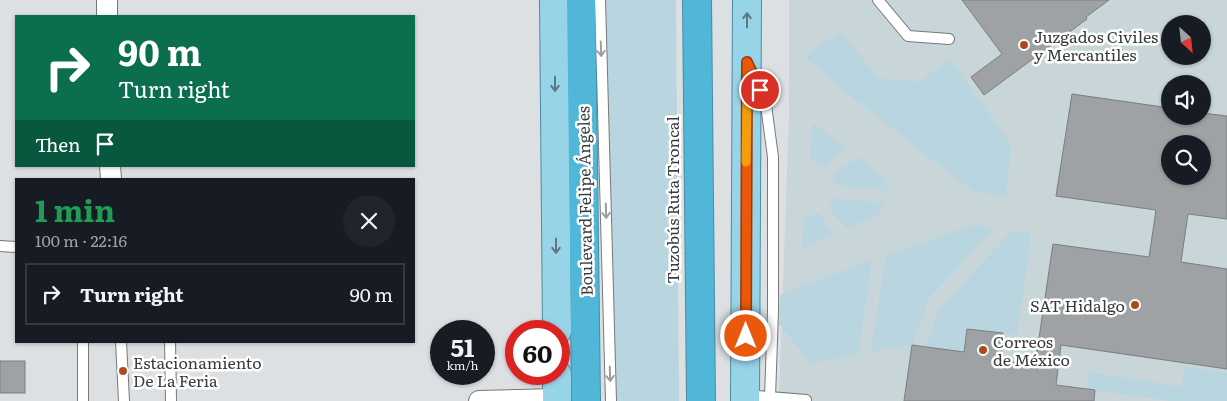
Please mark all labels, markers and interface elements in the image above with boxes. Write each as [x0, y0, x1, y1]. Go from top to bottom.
one-way arrow [742, 12, 752, 28]
north arrow [1161, 15, 1211, 65]
map controls [1161, 15, 1211, 185]
place label: Juzgados Civiles y Mercantiles [1034, 24, 1158, 66]
text: 90 m [118, 25, 202, 77]
icon: right [35, 35, 100, 100]
marker: Juzgados Civiles y Mercantiles [1018, 39, 1030, 51]
one-way arrow [596, 40, 606, 56]
pin [739, 69, 781, 111]
text: Turn right [118, 72, 230, 105]
one-way arrow [550, 75, 560, 91]
button: sound [1161, 75, 1211, 125]
icon: arrive [746, 76, 774, 104]
street label: Boulevard Felipe Ángeles [570, 106, 598, 296]
street label: Tuzobús Ruta Troncal [660, 116, 684, 284]
text: Then [35, 130, 81, 158]
icon: arrive [91, 130, 119, 158]
button: search [1161, 135, 1211, 185]
text: 1 min [35, 187, 115, 231]
button: close [343, 195, 395, 247]
one-way arrow [601, 203, 610, 219]
text: 100 m · 22:16 [35, 228, 127, 252]
one-way arrow [551, 238, 561, 254]
icon: right [37, 280, 65, 308]
text: Turn right [80, 280, 184, 308]
text: 90 m [350, 280, 393, 308]
place label: SAT Hidalgo [1030, 293, 1125, 317]
marker: SAT Hidalgo [1129, 299, 1141, 311]
position arrow [719, 309, 771, 361]
speed limit sign: 60 [505, 320, 570, 385]
text: 51 [451, 328, 474, 365]
place label: Correos de México [993, 329, 1070, 371]
marker: Correos de México [977, 344, 989, 356]
place label: Estacionamiento De La Feria [133, 350, 262, 392]
text: km/h [447, 356, 478, 374]
marker: Estacionamiento De La Feria [117, 365, 129, 377]
one-way arrow [605, 365, 615, 381]

